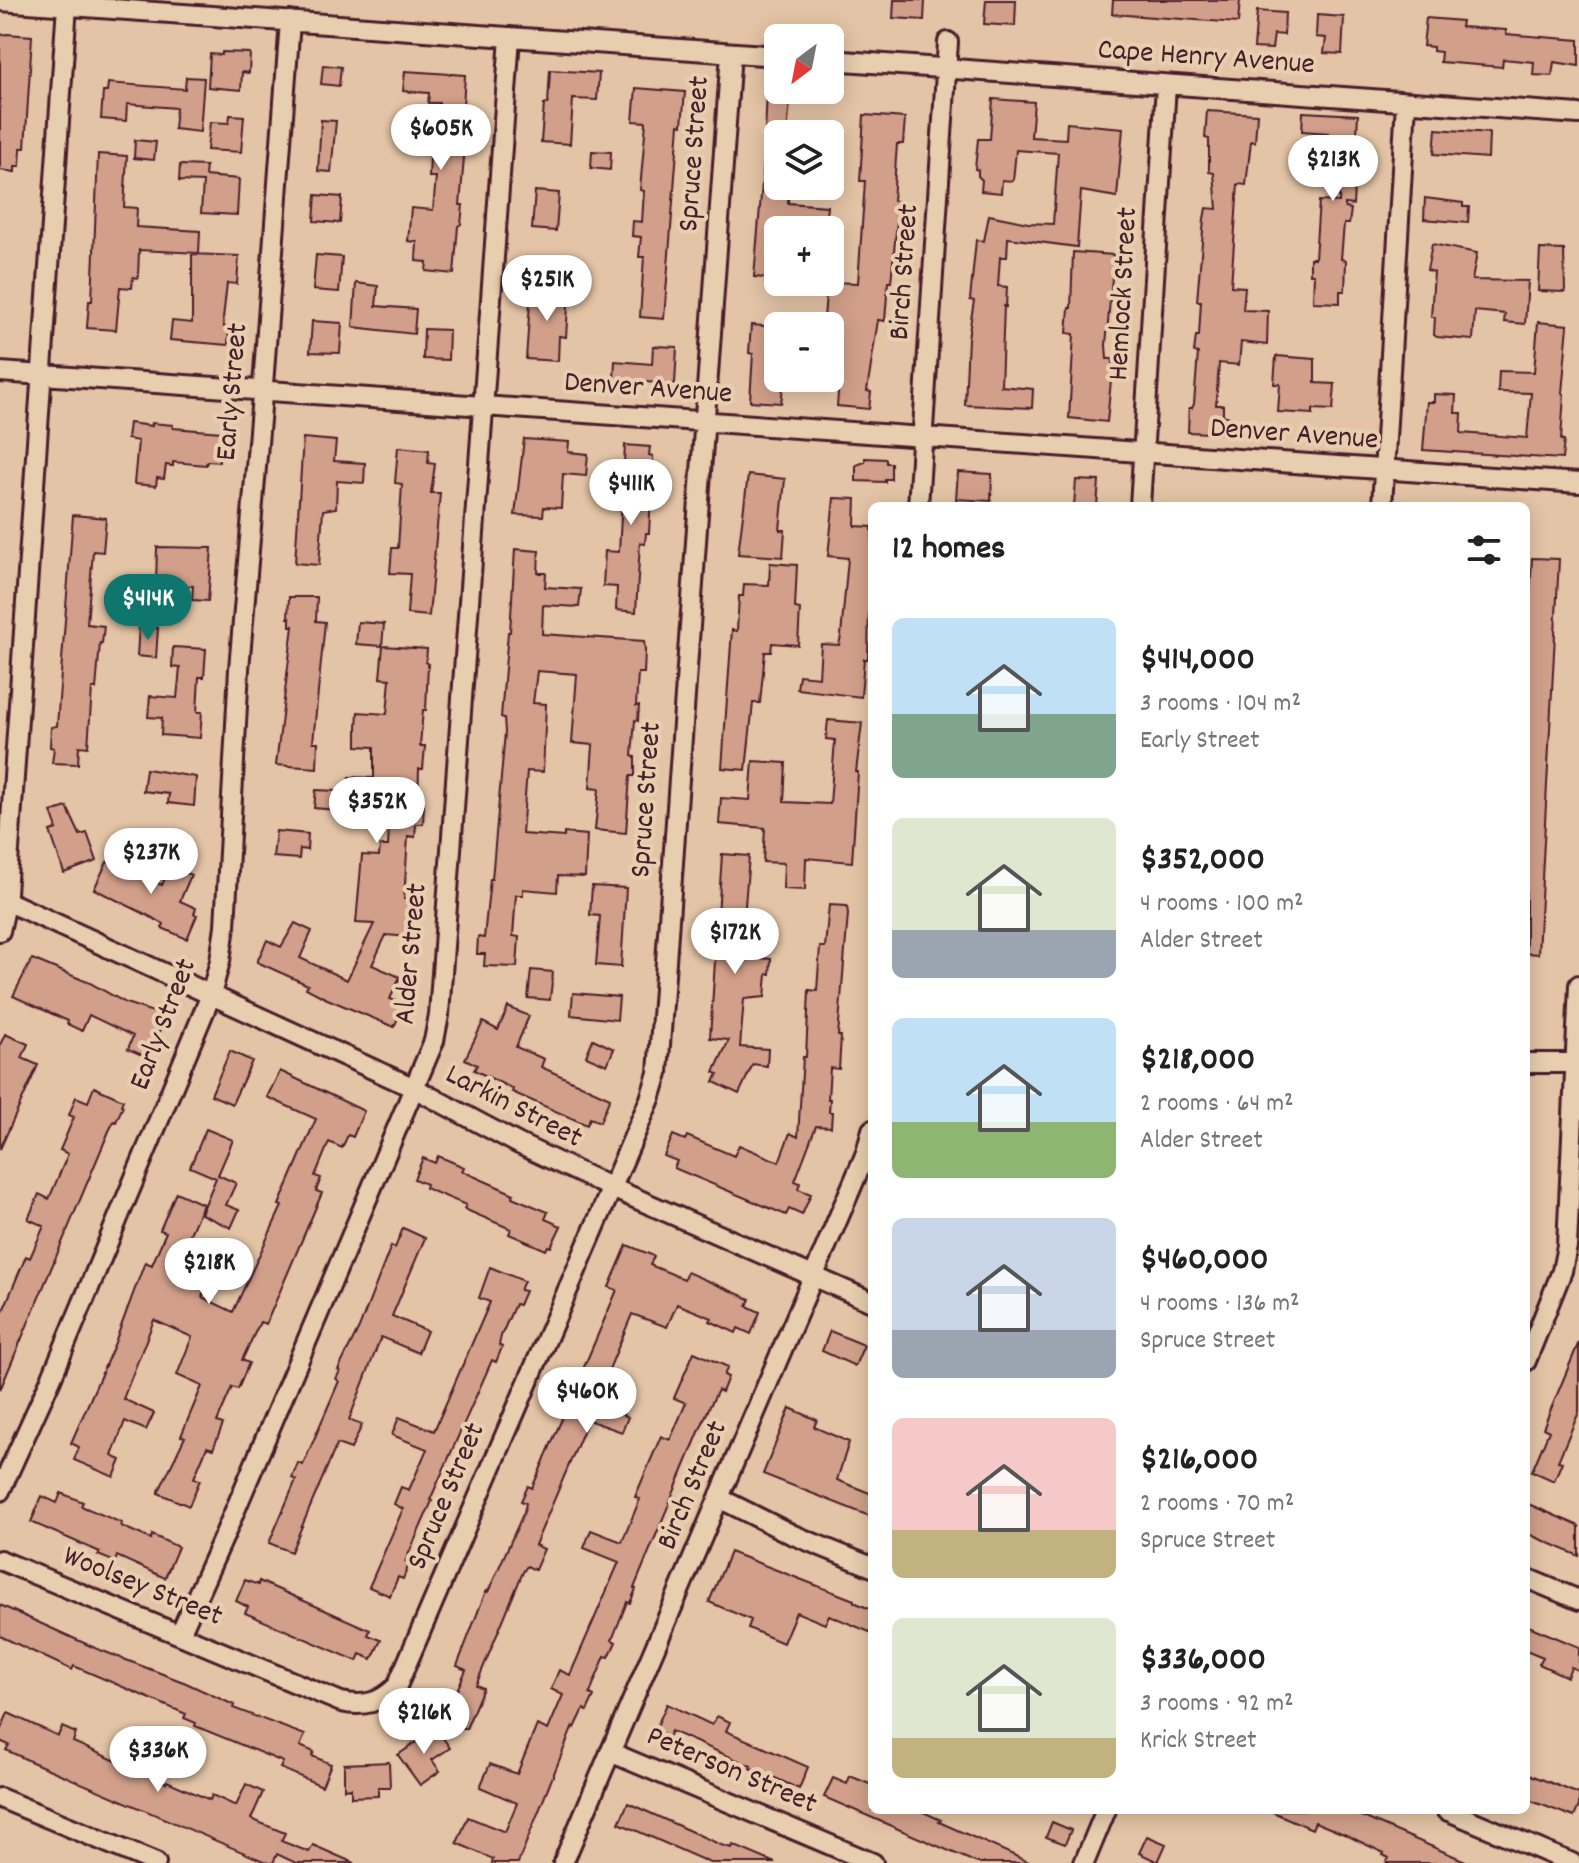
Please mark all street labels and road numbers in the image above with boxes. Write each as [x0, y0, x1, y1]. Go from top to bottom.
street label: Cape Henry Avenue [1096, 30, 1316, 88]
street label: Spruce Street [669, 75, 723, 233]
street label: Birch Street [880, 202, 932, 342]
street label: Hemlock Street [1099, 206, 1151, 382]
street label: Early Street [207, 321, 261, 463]
street label: Denver Avenue [563, 363, 733, 417]
street label: Denver Avenue [1209, 409, 1379, 463]
street label: Spruce Street [621, 721, 675, 879]
street label: Alder Street [385, 882, 441, 1026]
street label: Early Street [120, 953, 210, 1097]
street label: Larkin Street [437, 1055, 589, 1161]
street label: Birch Street [648, 1415, 740, 1557]
street label: Spruce Street [398, 1417, 498, 1577]
street label: Woolsey Street [56, 1536, 228, 1640]
street label: Peterson Street [639, 1717, 823, 1827]

